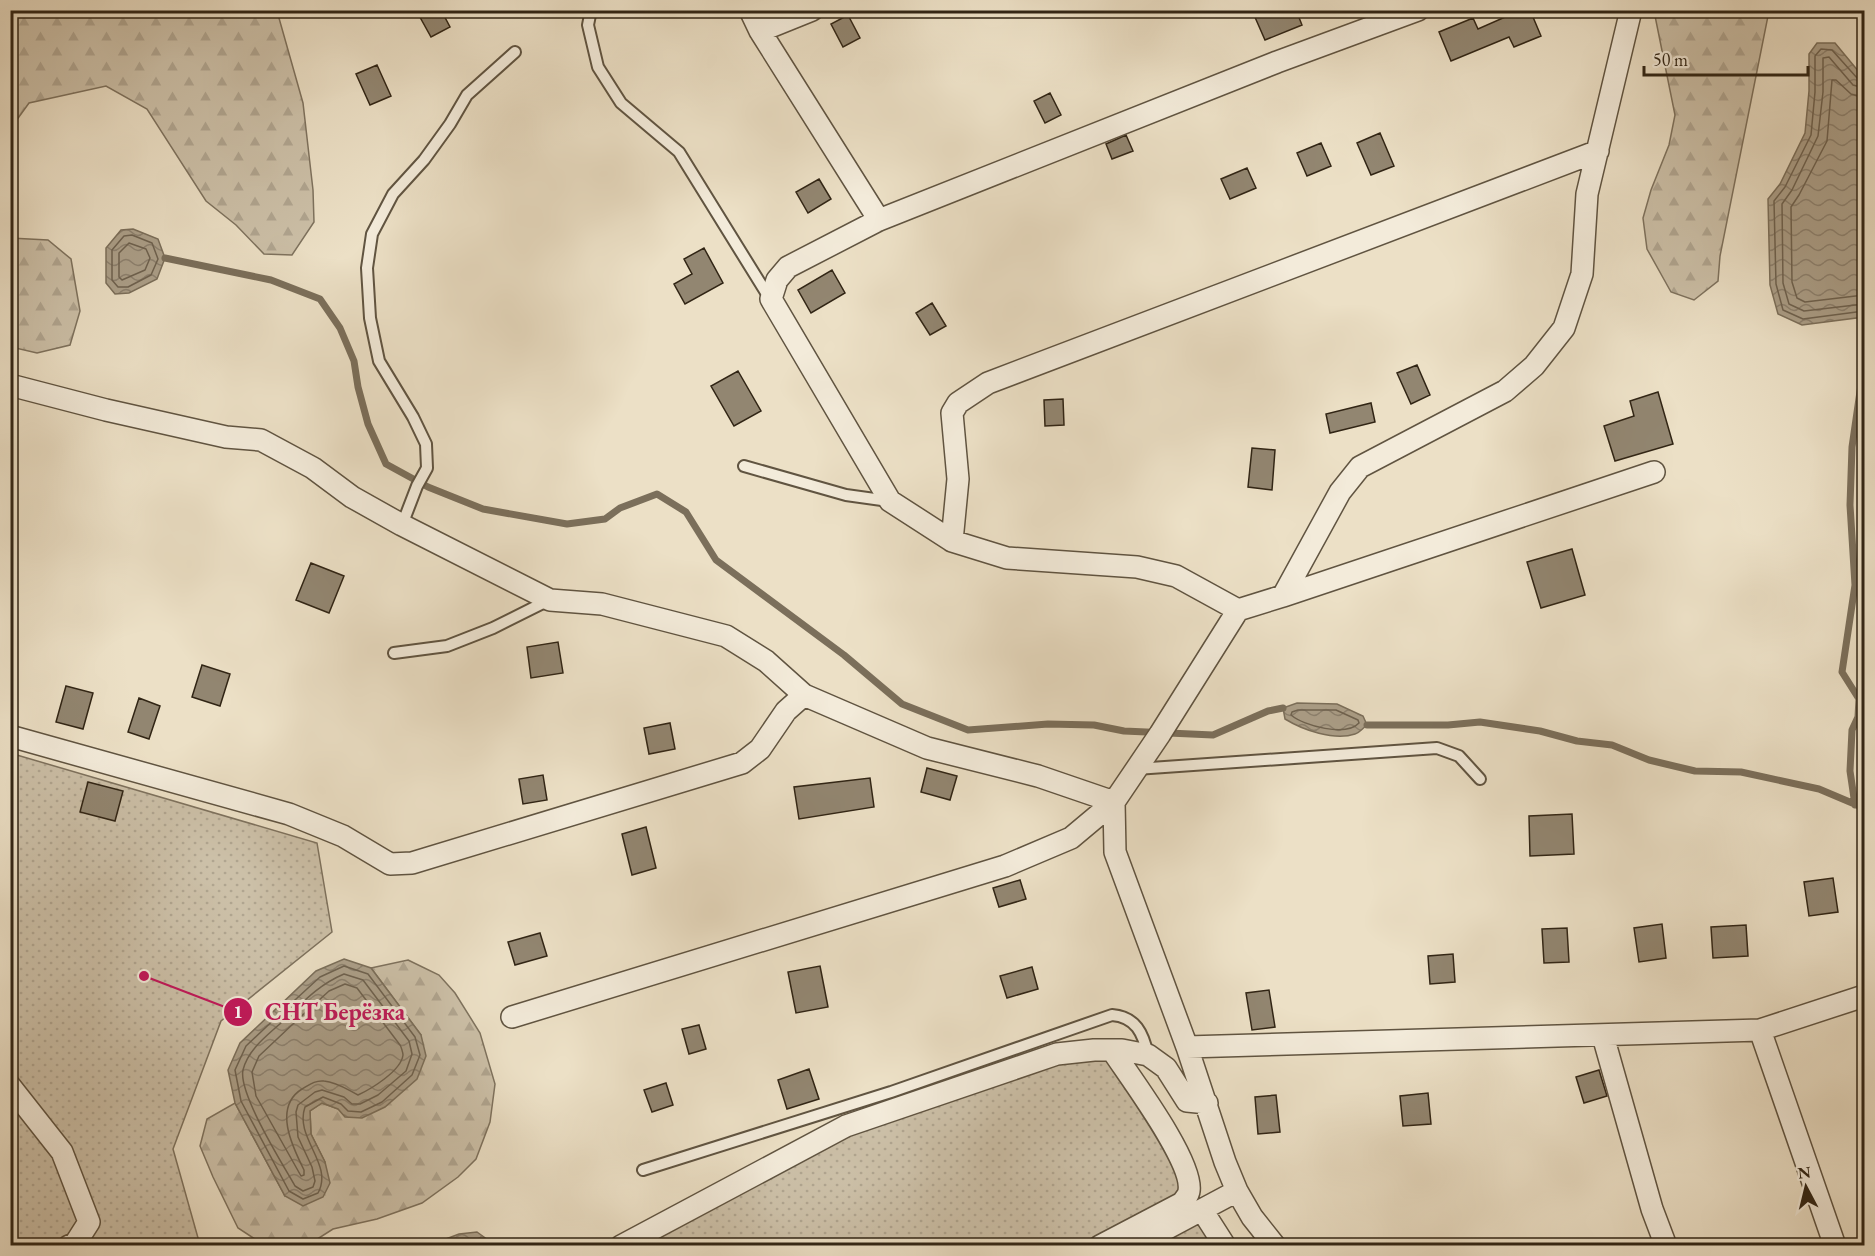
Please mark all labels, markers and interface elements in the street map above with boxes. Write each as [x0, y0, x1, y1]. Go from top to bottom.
scale bar [1644, 39, 1808, 77]
text: 50 m [1653, 48, 1688, 71]
callout: СНТ Берёзка [223, 991, 417, 1033]
text: СНТ Берёзка [265, 996, 406, 1027]
text: 1 [233, 1000, 243, 1023]
north arrow [1776, 1157, 1836, 1217]
text: N [1797, 1161, 1812, 1184]

